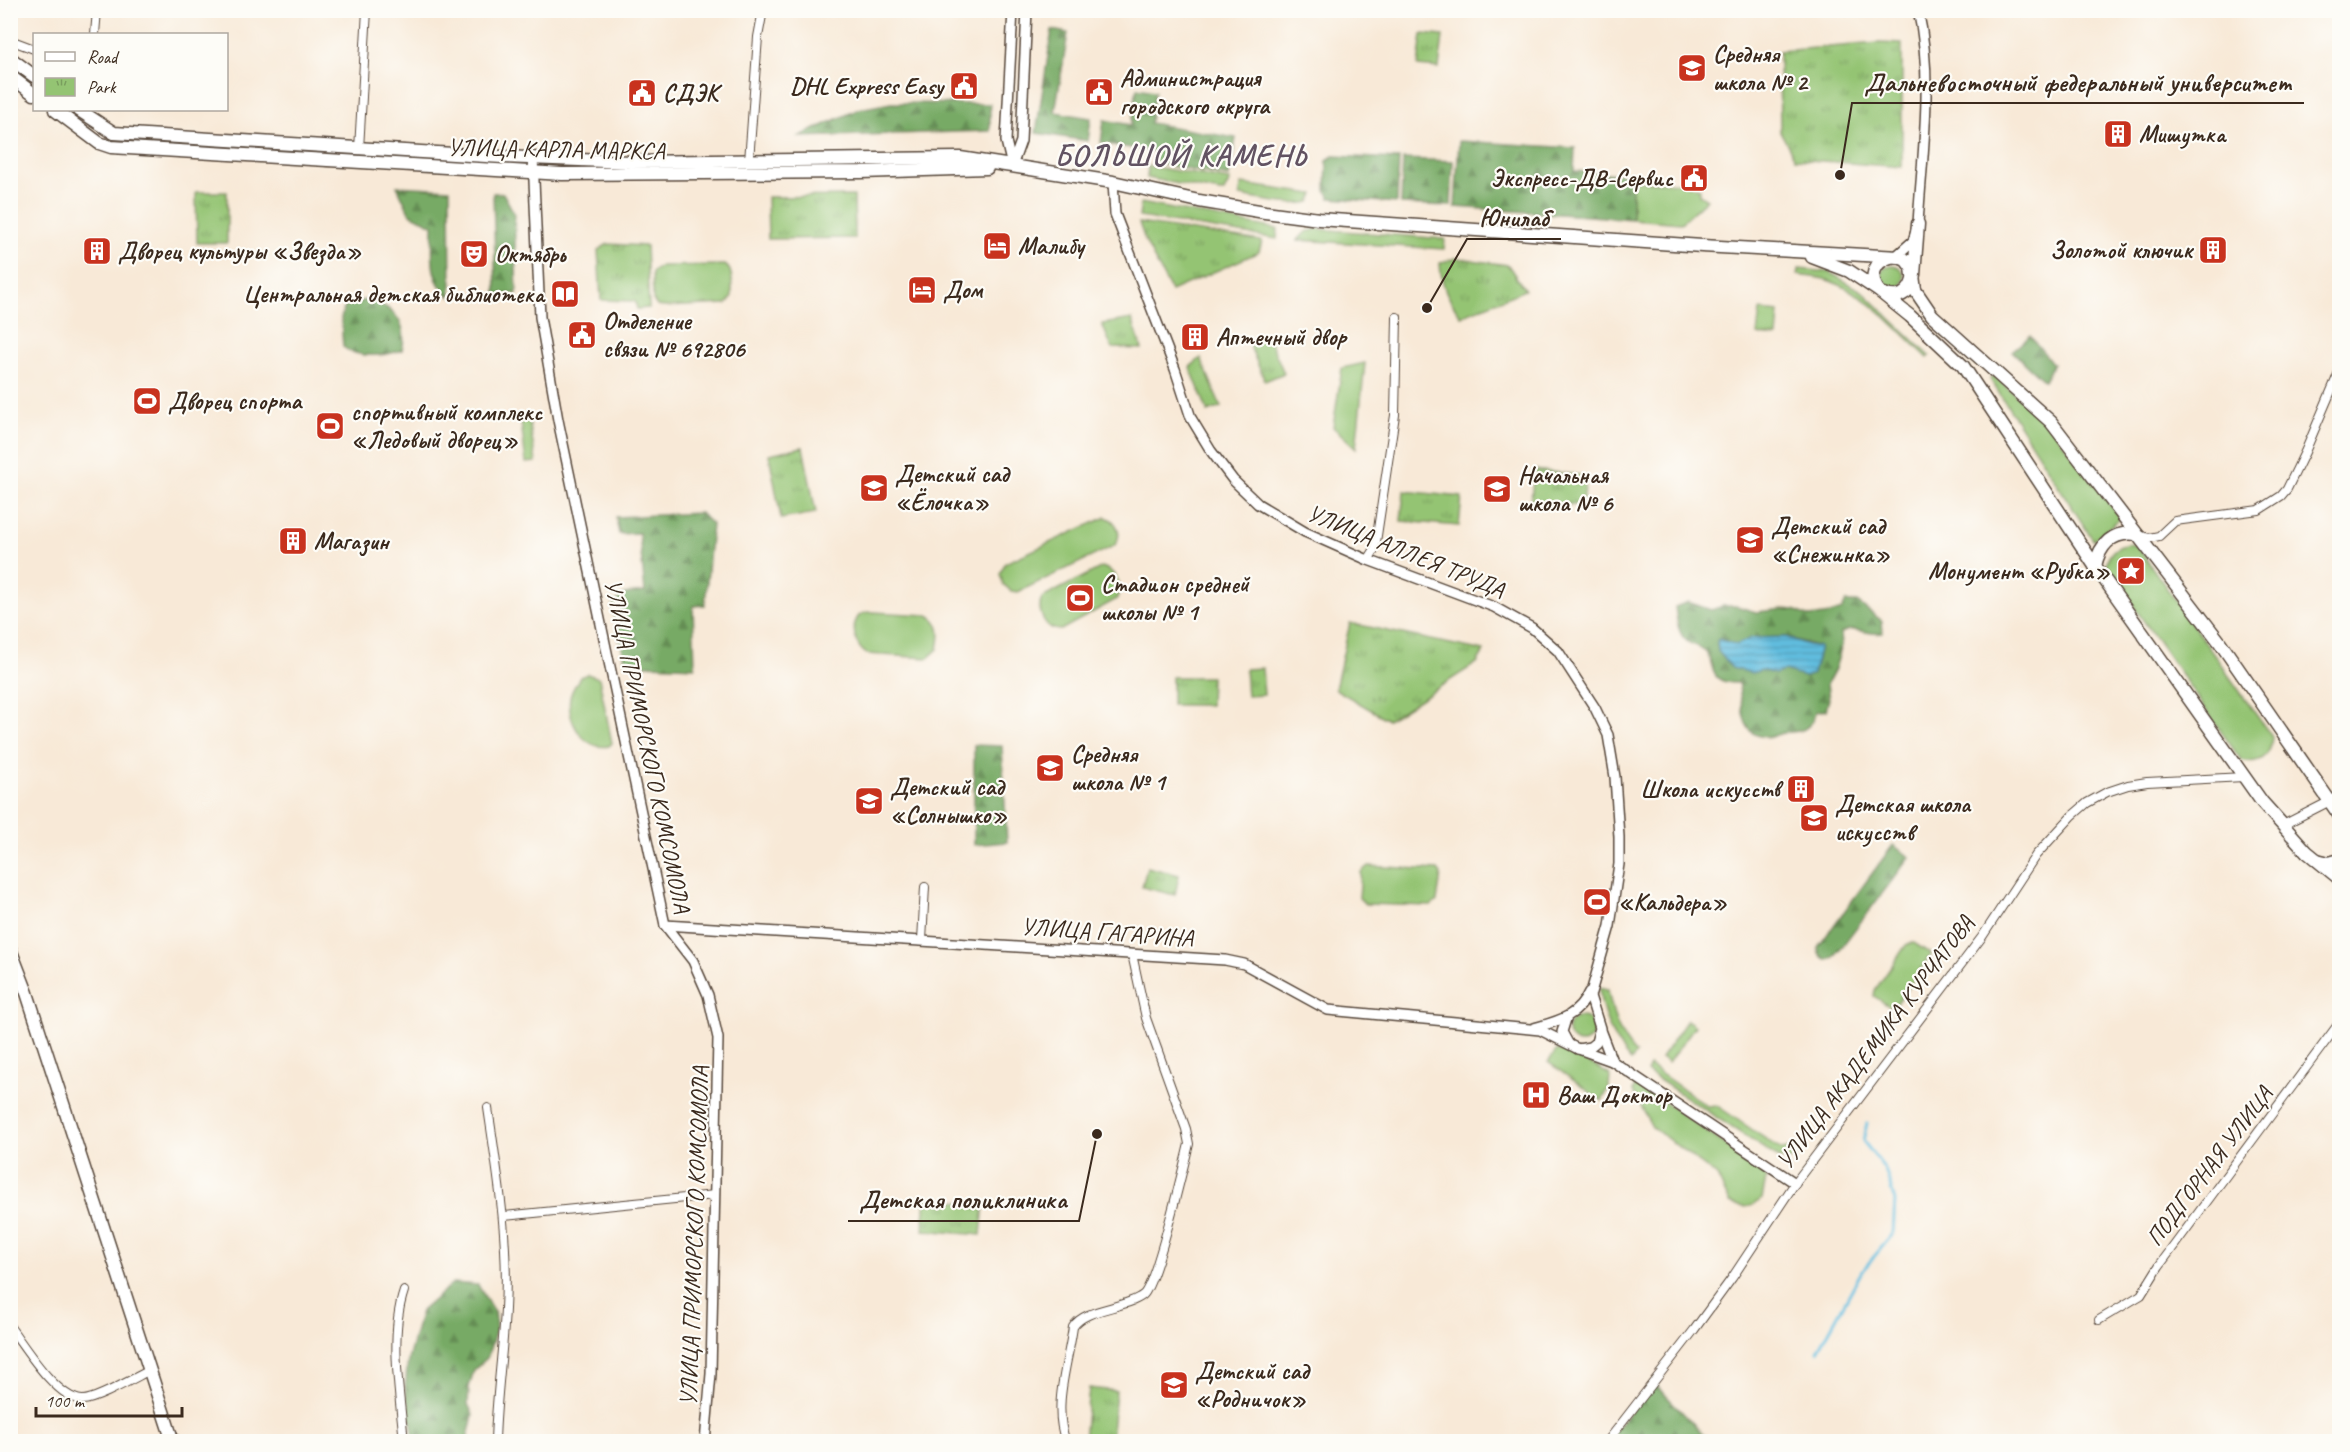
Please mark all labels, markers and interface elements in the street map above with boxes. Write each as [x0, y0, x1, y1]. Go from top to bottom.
legend [33, 33, 228, 111]
place label: Средняя школа № 2 [1713, 39, 1809, 97]
text: Road [87, 46, 120, 68]
school or university icon: Средняя школа № 2 [1676, 52, 1708, 84]
callout: Дальневосточный федеральный университет [1852, 59, 2304, 103]
place label: Администрация городского округа [1120, 63, 1271, 121]
text: Дальневосточный федеральный университет [1864, 66, 2293, 99]
public building icon: DHL Express Easy [948, 70, 980, 102]
place label: DHL Express Easy [790, 71, 946, 101]
text: Park [87, 76, 117, 98]
public building icon: Администрация городского округа [1083, 76, 1115, 108]
public building icon: СДЭК [626, 77, 658, 109]
place label: СДЭК [663, 78, 723, 108]
building icon: Мишутка [2102, 118, 2134, 150]
place label: Мишутка [2139, 119, 2228, 149]
street label: УЛИЦА КАРЛА МАРКСА [447, 132, 666, 166]
district label: БОЛЬШОЙ КАМЕНЬ [1054, 136, 1308, 174]
public building icon: Экспресс-ДВ-Сервис [1678, 162, 1710, 194]
place label: Экспресс-ДВ-Сервис [1491, 163, 1674, 193]
callout: Юнилаб [1467, 195, 1561, 239]
text: Юнилаб [1479, 201, 1554, 234]
hotel icon: Малибу [981, 230, 1013, 262]
place label: Малибу [1018, 231, 1086, 261]
building icon: Золотой ключик [2197, 234, 2229, 266]
building icon: Дворец культуры «Звезда» [81, 235, 113, 267]
place label: Золотой ключик [2050, 235, 2194, 265]
place label: Дворец культуры «Звезда» [118, 236, 362, 267]
theatre icon: Октябрь [458, 238, 490, 270]
place label: Октябрь [495, 239, 567, 269]
hotel icon: Дом [906, 274, 938, 306]
place label: Дом [943, 275, 984, 305]
library icon: Центральная детская библиотека [549, 278, 581, 310]
place label: Центральная детская библиотека [243, 279, 546, 309]
place label: Отделение связи № 692806 [603, 306, 746, 364]
public building icon: Отделение связи № 692806 [566, 319, 598, 351]
building icon: Аптечный двор [1179, 321, 1211, 353]
place label: Аптечный двор [1216, 322, 1348, 352]
sports icon: Дворец спорта [131, 385, 163, 417]
place label: Дворец спорта [168, 386, 303, 416]
place label: спортивный комплекс «Ледовый дворец» [351, 397, 544, 455]
sports icon: спортивный комплекс «Ледовый дворец» [314, 410, 346, 442]
place label: Детский сад «Ёлочка» [895, 459, 1011, 517]
place label: Начальная школа № 6 [1518, 460, 1614, 518]
school or university icon: Детский сад «Ёлочка» [858, 472, 890, 504]
school or university icon: Начальная школа № 6 [1481, 473, 1513, 505]
street label: УЛИЦА АЛЛЕЯ ТРУДА [1303, 498, 1510, 605]
place label: Детский сад «Снежинка» [1771, 511, 1890, 569]
school or university icon: Детский сад «Снежинка» [1734, 524, 1766, 556]
building icon: Магазин [277, 525, 309, 557]
place label: Магазин [314, 526, 391, 557]
place icon: Монумент «Рубка» [2115, 555, 2147, 587]
place label: Монумент «Рубка» [1928, 556, 2110, 586]
place label: Стадион средней школы № 1 [1101, 569, 1251, 627]
street label: УЛИЦА ПРИМОРСКОГО КОМСОМОЛА [598, 577, 698, 916]
sports icon: Стадион средней школы № 1 [1064, 582, 1096, 614]
place label: Средняя школа № 1 [1071, 739, 1168, 797]
school or university icon: Средняя школа № 1 [1034, 752, 1066, 784]
place label: Детский сад «Солнышко» [890, 772, 1007, 830]
building icon: Школа искусств [1785, 773, 1817, 805]
place label: Школа искусств [1640, 774, 1784, 804]
school or university icon: Детский сад «Солнышко» [853, 785, 885, 817]
place label: Детская школа искусств [1835, 789, 1972, 847]
school or university icon: Детская школа искусств [1798, 802, 1830, 834]
sports icon: «Кальдера» [1581, 886, 1613, 918]
place label: «Кальдера» [1618, 887, 1727, 917]
street label: УЛИЦА АКАДЕМИКА КУРЧАТОВА [1770, 908, 1981, 1175]
street label: УЛИЦА ГАГАРИНА [1020, 911, 1195, 953]
street label: УЛИЦА ПРИМОРСКОГО КОМСОМОЛА [673, 1065, 715, 1406]
hospital icon: Ваш Доктор [1520, 1079, 1552, 1111]
street label: ПОДГОРНАЯ УЛИЦА [2139, 1079, 2279, 1252]
place label: Ваш Доктор [1557, 1080, 1673, 1110]
callout: Детская поликлиника [848, 1177, 1079, 1221]
text: Детская поликлиника [859, 1183, 1068, 1216]
place label: Детский сад «Родничок» [1195, 1356, 1311, 1414]
school or university icon: Детский сад «Родничок» [1158, 1369, 1190, 1401]
scale bar [36, 1380, 182, 1418]
text: 100 m [45, 1390, 86, 1412]

